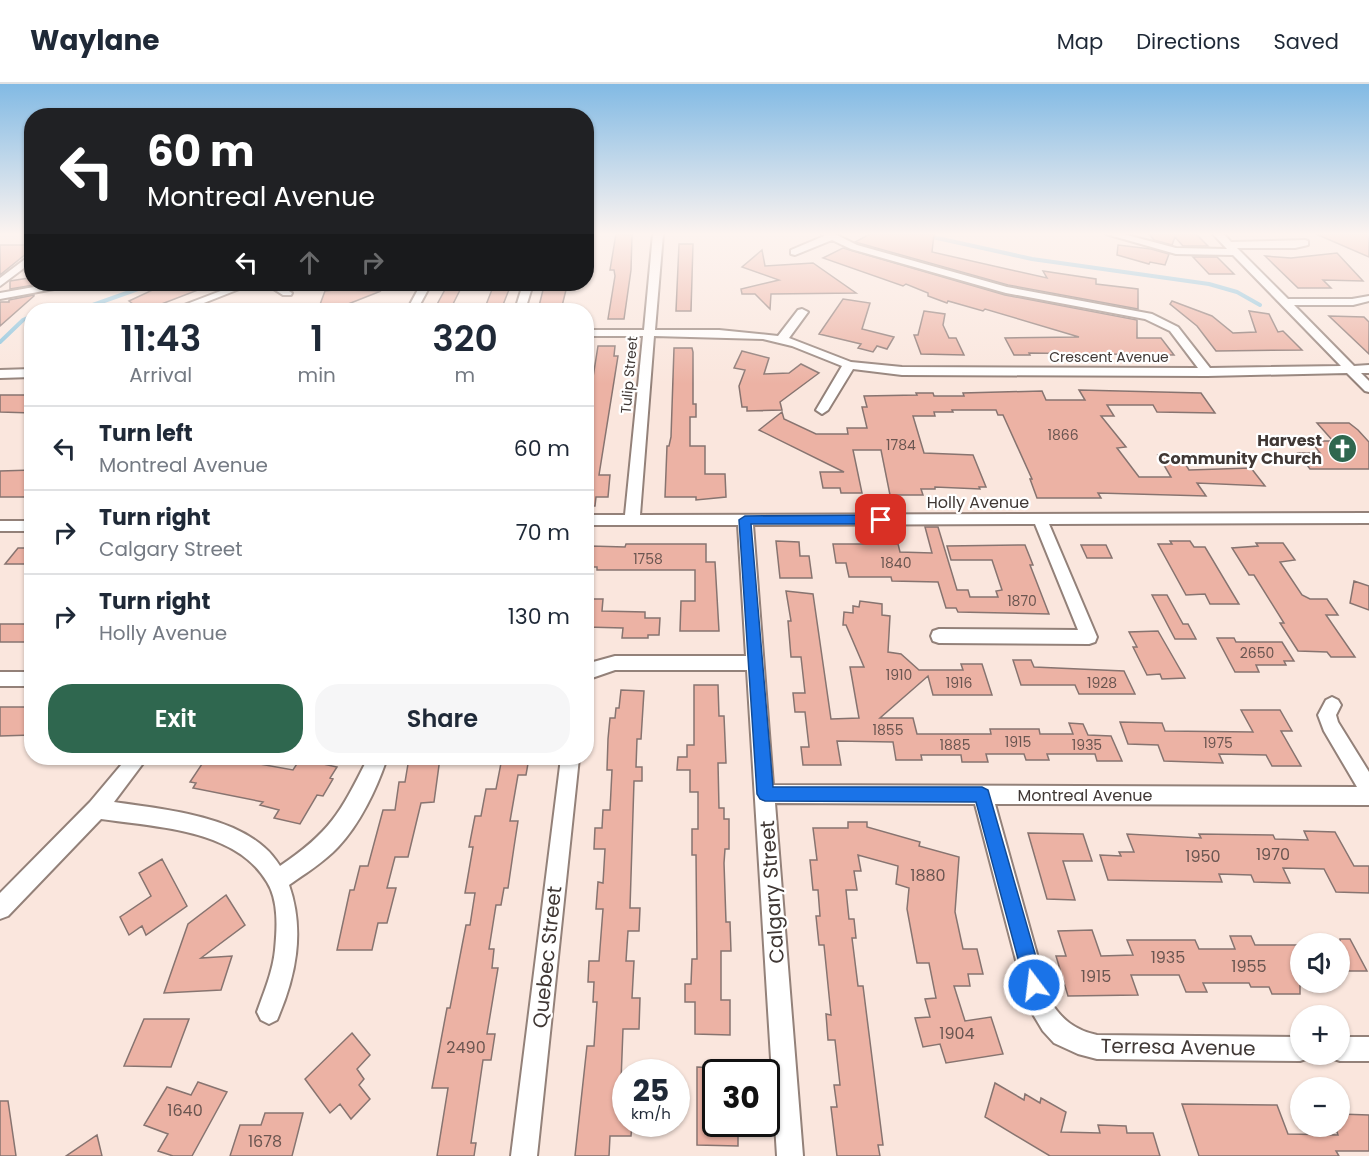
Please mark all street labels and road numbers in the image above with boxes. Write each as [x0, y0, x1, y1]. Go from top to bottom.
street label: Tulip Street [616, 335, 642, 415]
street label: Crescent Avenue [1049, 347, 1169, 367]
street label: Holly Avenue [927, 491, 1029, 514]
street label: Montreal Avenue [1017, 784, 1153, 807]
street label: Calgary Street [753, 819, 791, 965]
street label: Quebec Street [526, 884, 568, 1030]
street label: Terresa Avenue [1100, 1032, 1256, 1062]

